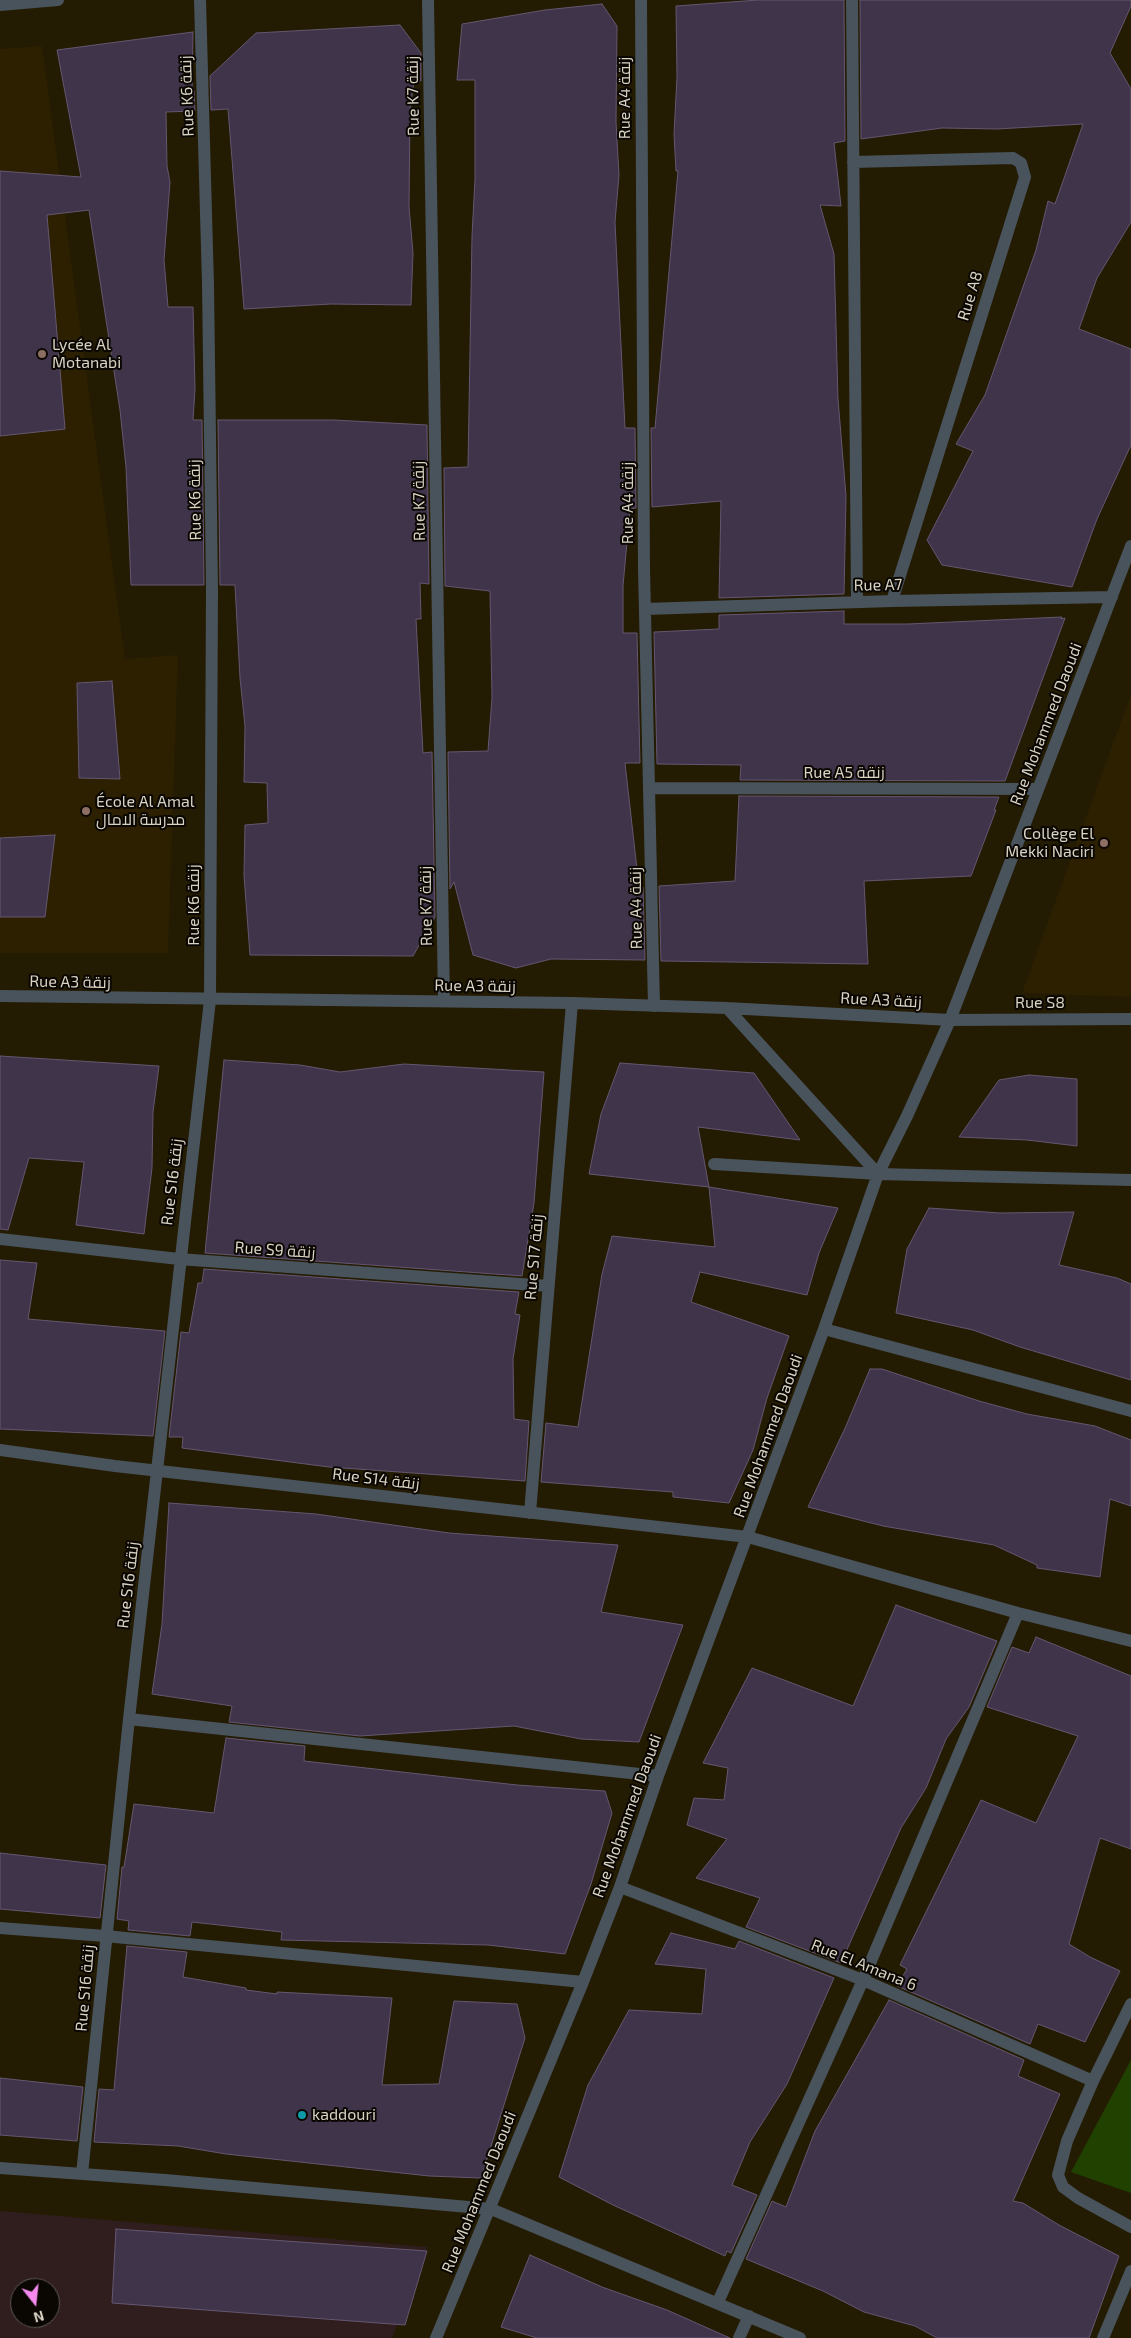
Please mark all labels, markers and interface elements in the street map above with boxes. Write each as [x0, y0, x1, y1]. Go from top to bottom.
street label: Rue K6 زنقة [176, 55, 198, 137]
street label: Rue K7 زنقة [403, 56, 423, 136]
street label: Rue A4 زنقة [615, 57, 635, 139]
street label: Rue A8 [953, 269, 987, 323]
place label: Lycée Al Motanabi [52, 335, 121, 373]
marker: Lycée Al Motanabi [36, 348, 48, 360]
street label: Rue K6 زنقة [185, 459, 205, 541]
street label: Rue K7 زنقة [409, 461, 429, 541]
street label: Rue A4 زنقة [618, 462, 638, 544]
street label: Rue A7 [853, 575, 903, 595]
street label: Rue Mohammed Daoudi [1006, 640, 1086, 808]
street label: Rue A5 زنقة [803, 763, 885, 783]
place label: École Al Amal مدرسة الامال [96, 792, 194, 830]
marker: École Al Amal مدرسة الامال [80, 805, 92, 817]
place label: Collège El Mekki Naciri [1005, 824, 1094, 862]
marker: Collège El Mekki Naciri [1098, 837, 1110, 849]
street label: Rue K6 زنقة [184, 864, 204, 946]
street label: Rue K7 زنقة [416, 866, 436, 946]
street label: Rue A4 زنقة [626, 867, 646, 949]
street label: Rue A3 زنقة [29, 972, 111, 992]
street label: Rue A3 زنقة [434, 976, 516, 996]
street label: Rue A3 زنقة [840, 988, 922, 1012]
street label: Rue S8 [1015, 993, 1065, 1013]
street label: Rue S16 زنقة [157, 1138, 187, 1226]
street label: Rue S17 زنقة [521, 1213, 547, 1301]
street label: Rue S9 زنقة [234, 1238, 316, 1262]
street label: Rue Mohammed Daoudi [729, 1352, 807, 1520]
street label: Rue S14 زنقة [331, 1464, 421, 1494]
street label: Rue S16 زنقة [113, 1541, 143, 1629]
street label: Rue Mohammed Daoudi [588, 1732, 666, 1900]
street label: Rue El Amana 6 [808, 1935, 920, 1995]
street label: Rue S16 زنقة [72, 1944, 98, 2032]
place label: kaddouri [312, 2105, 376, 2125]
street label: Rue Mohammed Daoudi [438, 2108, 520, 2276]
marker: kaddouri [296, 2109, 308, 2121]
north arrow [10, 2278, 60, 2328]
text: N [32, 2307, 46, 2327]

